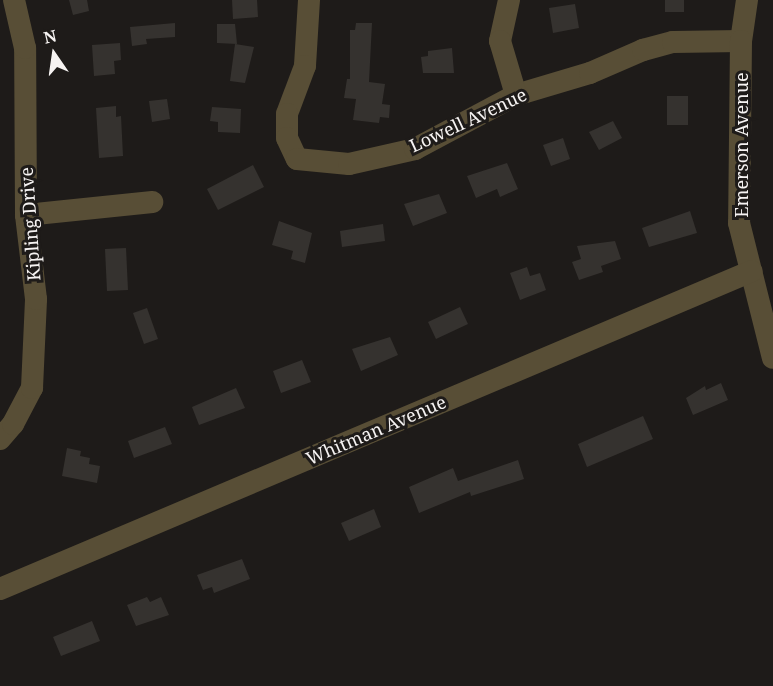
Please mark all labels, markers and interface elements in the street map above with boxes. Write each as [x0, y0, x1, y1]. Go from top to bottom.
north arrow [24, 24, 84, 84]
text: N [41, 24, 59, 49]
street label: Emerson Avenue [730, 72, 752, 218]
street label: Lowell Avenue [406, 83, 530, 157]
street label: Kipling Drive [15, 166, 45, 282]
street label: Whitman Avenue [303, 391, 449, 469]

